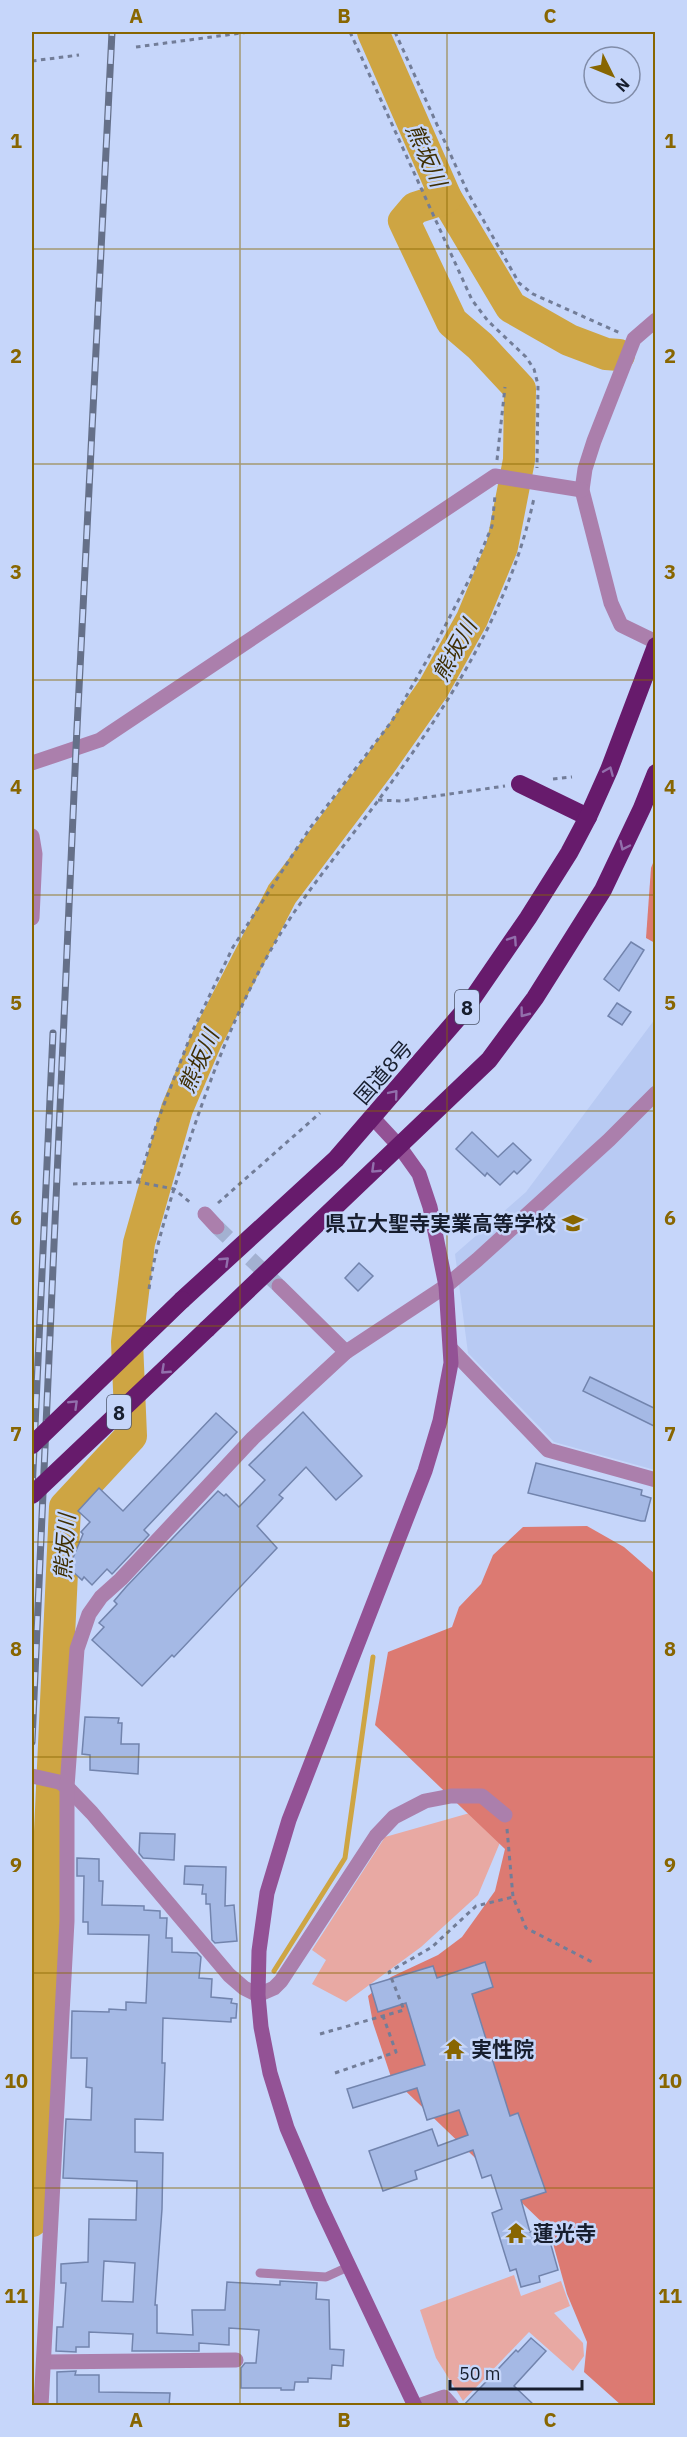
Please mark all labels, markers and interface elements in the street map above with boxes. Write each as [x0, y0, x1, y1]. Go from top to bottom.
text: A [129, 2, 143, 29]
text: B [337, 2, 351, 29]
text: C [543, 2, 557, 29]
north arrow [582, 45, 642, 105]
text: N [612, 74, 634, 96]
water label: 熊坂川 [400, 119, 454, 193]
text: 1 [10, 127, 22, 154]
text: 1 [664, 127, 676, 154]
text: 2 [10, 342, 22, 369]
text: 2 [664, 342, 676, 369]
text: 3 [10, 558, 22, 585]
text: 3 [664, 558, 676, 585]
water label: 熊坂川 [425, 612, 484, 686]
one-way arrow [602, 766, 614, 777]
text: 4 [10, 773, 22, 800]
text: 4 [664, 773, 676, 800]
one-way arrow [620, 840, 632, 851]
one-way arrow [506, 936, 517, 947]
text: 5 [10, 989, 22, 1016]
text: 5 [664, 989, 676, 1016]
road number: 8 [455, 990, 479, 1024]
one-way arrow [520, 1006, 531, 1017]
water label: 熊坂川 [171, 1023, 225, 1097]
street label: 国道8号 [348, 1034, 418, 1110]
one-way arrow [386, 1090, 397, 1101]
one-way arrow [372, 1162, 382, 1173]
text: 6 [10, 1204, 22, 1231]
text: 6 [664, 1204, 676, 1231]
place label: 県立大聖寺実業高等学校 [325, 1209, 556, 1237]
school or university icon: 県立大聖寺実業高等学校 [561, 1211, 585, 1235]
one-way arrow [219, 1257, 229, 1268]
one-way arrow [161, 1362, 172, 1373]
road number: 8 [107, 1395, 131, 1429]
one-way arrow [66, 1401, 77, 1412]
text: 7 [10, 1420, 22, 1447]
text: 7 [664, 1420, 676, 1447]
water label: 熊坂川 [47, 1511, 81, 1581]
text: 8 [10, 1635, 22, 1662]
text: 8 [664, 1635, 676, 1662]
text: 9 [10, 1851, 22, 1878]
text: 9 [664, 1851, 676, 1878]
place label: 実性院 [471, 2035, 534, 2063]
temple icon: 実性院 [442, 2037, 466, 2061]
text: 10 [4, 2067, 28, 2094]
text: 10 [658, 2067, 682, 2094]
place label: 蓮光寺 [533, 2219, 596, 2247]
temple icon: 蓮光寺 [504, 2221, 528, 2245]
text: 11 [4, 2282, 28, 2309]
text: 11 [658, 2282, 682, 2309]
scale bar [450, 2353, 582, 2391]
text: 50 m [459, 2362, 501, 2385]
text: A [129, 2406, 143, 2433]
text: B [337, 2406, 351, 2433]
text: C [543, 2406, 557, 2433]

